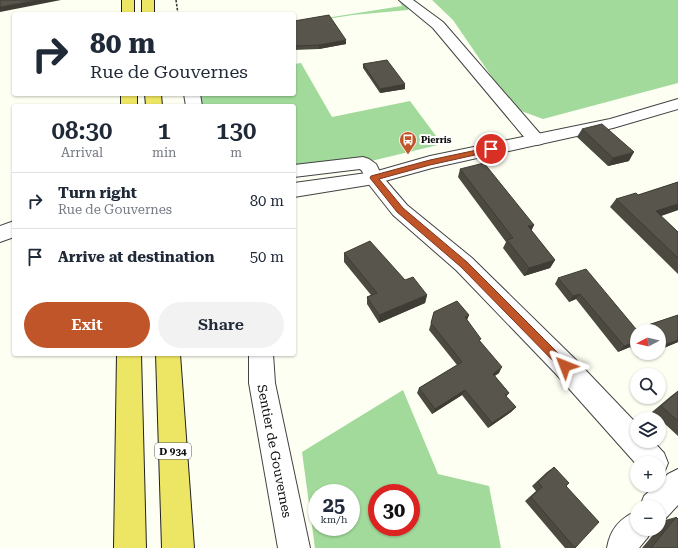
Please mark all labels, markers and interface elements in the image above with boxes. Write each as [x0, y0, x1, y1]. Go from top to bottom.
text: 80 m [90, 27, 155, 60]
icon: right [24, 28, 76, 80]
text: Rue de Gouvernes [90, 61, 248, 82]
text: 08:30 [52, 117, 112, 145]
text: 1 [158, 117, 171, 145]
text: 130 [216, 117, 256, 145]
bus stop icon: Pierris [398, 130, 418, 155]
pin [474, 132, 508, 166]
place label: Pierris [421, 135, 452, 145]
icon: arrive [480, 138, 502, 160]
text: Arrival [61, 145, 103, 160]
text: min [152, 145, 176, 160]
text: m [230, 145, 242, 160]
text: Turn right [58, 184, 137, 202]
icon: right [24, 190, 46, 212]
text: 80 m [250, 192, 284, 210]
text: Rue de Gouvernes [58, 202, 172, 217]
icon: arrive [24, 246, 46, 268]
text: Arrive at destination [58, 248, 214, 266]
text: 50 m [250, 248, 284, 266]
button: Exit [24, 302, 150, 348]
button: Share [158, 302, 284, 348]
north arrow [630, 324, 666, 360]
map controls [630, 324, 666, 536]
position arrow [544, 345, 586, 387]
button: search [630, 368, 666, 404]
street label: Sentier de Gouvernes [254, 383, 295, 519]
button: layers [630, 412, 666, 448]
road number: D 934 [155, 443, 191, 459]
button: + [630, 456, 666, 492]
speed limit sign: 30 [368, 484, 420, 536]
text: 25 [323, 493, 345, 517]
button: − [630, 500, 666, 536]
text: km/h [321, 514, 347, 525]

